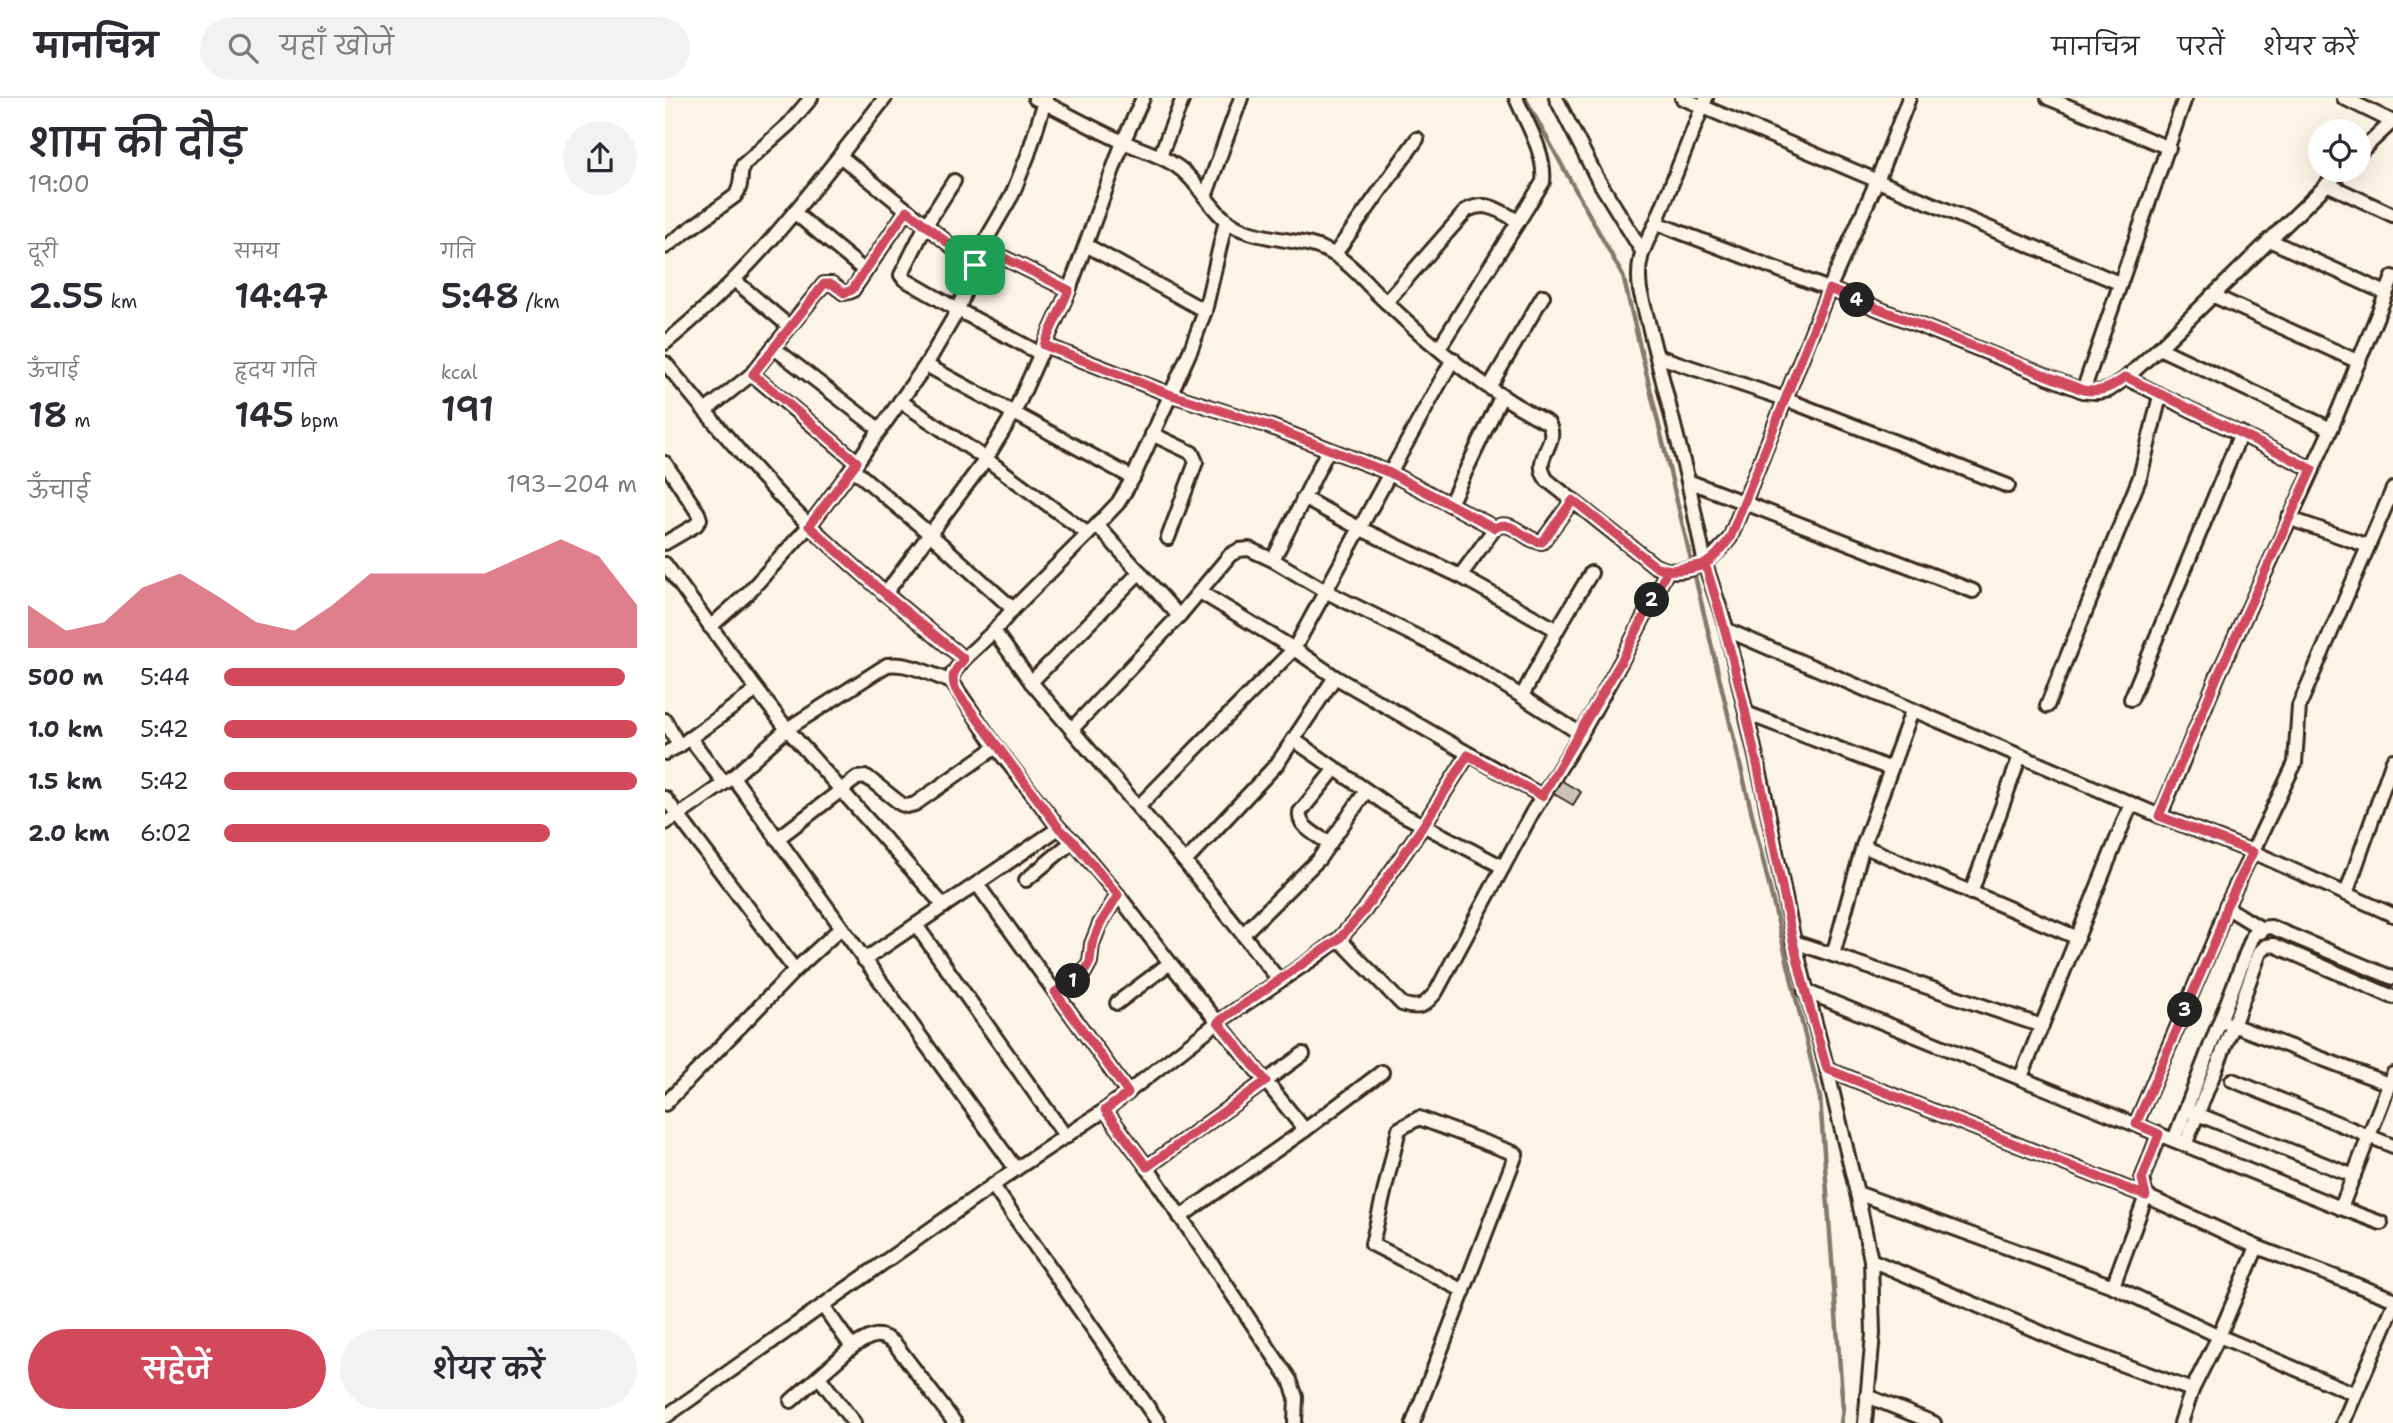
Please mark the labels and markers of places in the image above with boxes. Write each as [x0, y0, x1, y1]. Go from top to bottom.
pin [945, 235, 1005, 295]
pin: 4 [1839, 282, 1875, 318]
pin: 2 [1635, 582, 1669, 618]
pin: 1 [1055, 964, 1091, 998]
pin: 3 [2167, 992, 2203, 1028]

